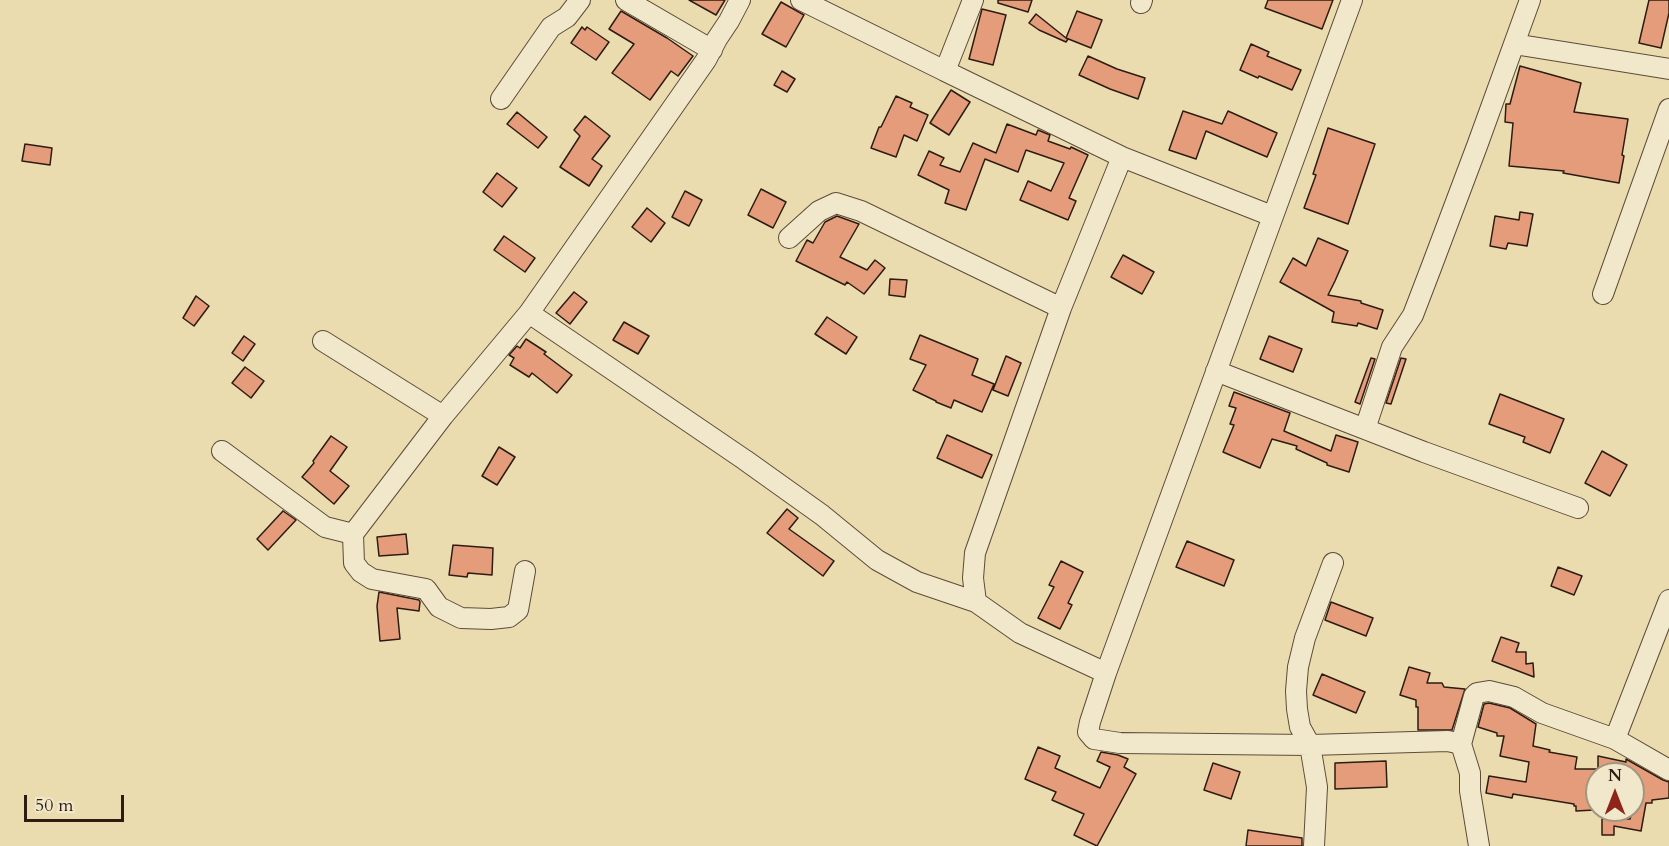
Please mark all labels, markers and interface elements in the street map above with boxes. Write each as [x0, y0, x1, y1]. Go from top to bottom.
north arrow [1585, 762, 1645, 822]
text: N [1608, 765, 1622, 787]
scale bar [27, 783, 128, 821]
text: 50 m [35, 793, 74, 818]

